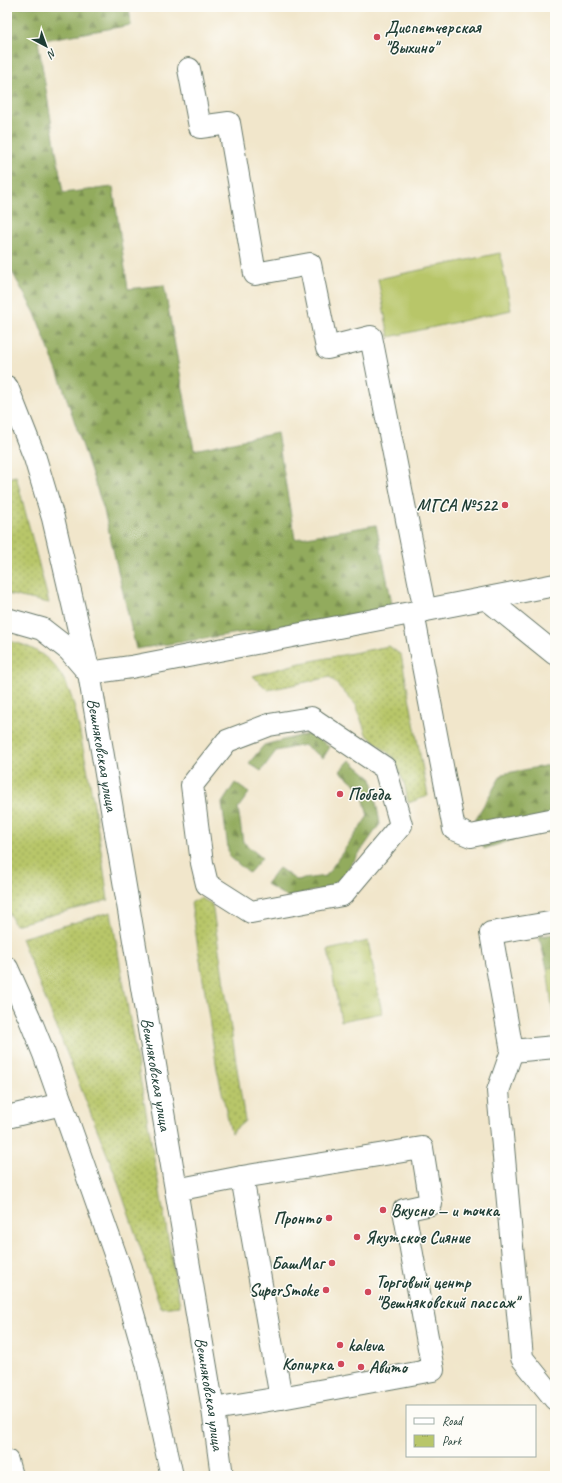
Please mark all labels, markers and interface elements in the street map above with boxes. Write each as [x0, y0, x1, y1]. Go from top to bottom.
place label: Диспетчерская "Выхино" [385, 17, 482, 58]
north arrow [26, 26, 66, 66]
marker: Диспетчерская "Выхино" [372, 32, 382, 42]
text: N [44, 46, 60, 62]
place label: МГСА №522 [417, 495, 498, 516]
marker: МГСА №522 [500, 500, 510, 510]
street label: Вешняковская улица [83, 697, 123, 814]
place label: Победа [348, 784, 392, 805]
marker: Победа [335, 789, 345, 799]
street label: Вешняковская улица [137, 1016, 177, 1134]
place label: Вкусно — и точка [391, 1200, 501, 1221]
marker: Вкусно — и точка [378, 1205, 388, 1215]
place label: Пронто [274, 1208, 323, 1229]
marker: Пронто [324, 1213, 334, 1223]
place label: Якутское Сияние [365, 1227, 472, 1248]
marker: Якутское Сияние [352, 1232, 362, 1242]
place label: БашМаг [271, 1253, 327, 1274]
marker: БашМаг [327, 1258, 337, 1268]
place label: Торговый центр "Вешняковский пассаж" [376, 1272, 522, 1313]
place label: SuperSmoke [249, 1280, 320, 1301]
marker: SuperSmoke [321, 1285, 331, 1295]
marker: Торговый центр "Вешняковский пассаж" [363, 1287, 373, 1297]
place label: kaleva [348, 1335, 385, 1356]
street label: Вешняковская улица [191, 1336, 229, 1453]
marker: kaleva [335, 1340, 345, 1350]
place label: Копирка [282, 1354, 335, 1375]
place label: Авито [369, 1357, 409, 1378]
marker: Копирка [336, 1359, 346, 1369]
marker: Авито [356, 1362, 366, 1372]
legend [406, 1405, 536, 1457]
text: Road [442, 1413, 464, 1429]
text: Park [442, 1433, 463, 1449]

